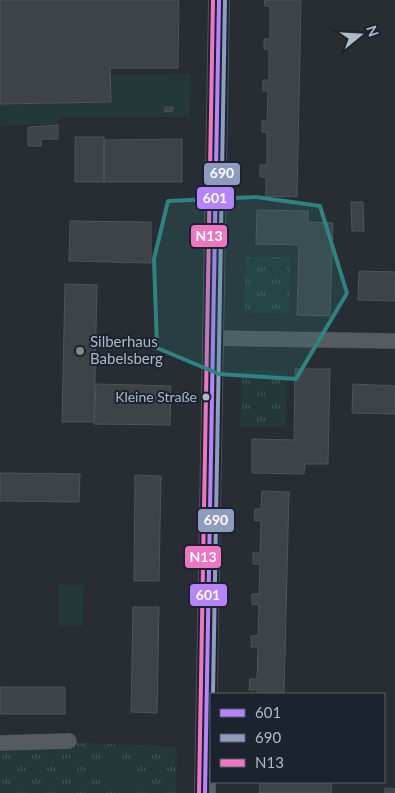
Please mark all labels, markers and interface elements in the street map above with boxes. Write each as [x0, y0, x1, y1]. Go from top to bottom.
north arrow [335, 10, 385, 60]
text: N [363, 23, 383, 39]
line badge: 690 [203, 162, 241, 186]
text: 690 [210, 164, 234, 181]
line badge: 601 [196, 186, 235, 210]
text: 601 [203, 189, 227, 206]
line badge: N13 [190, 224, 228, 248]
text: N13 [195, 227, 223, 244]
place label: Silberhaus Babelsberg [90, 332, 163, 367]
marker: Silberhaus Babelsberg [74, 345, 86, 357]
place label: Kleine Straße [115, 388, 197, 405]
marker: Kleine Straße [201, 392, 211, 402]
line badge: 690 [197, 508, 235, 533]
text: 690 [204, 511, 228, 528]
line badge: N13 [184, 545, 222, 569]
text: N13 [189, 548, 217, 565]
line badge: 601 [189, 583, 228, 607]
text: 601 [196, 586, 220, 603]
legend [210, 693, 385, 783]
text: 601 [255, 703, 281, 721]
text: 690 [255, 728, 281, 746]
text: N13 [255, 753, 284, 771]

